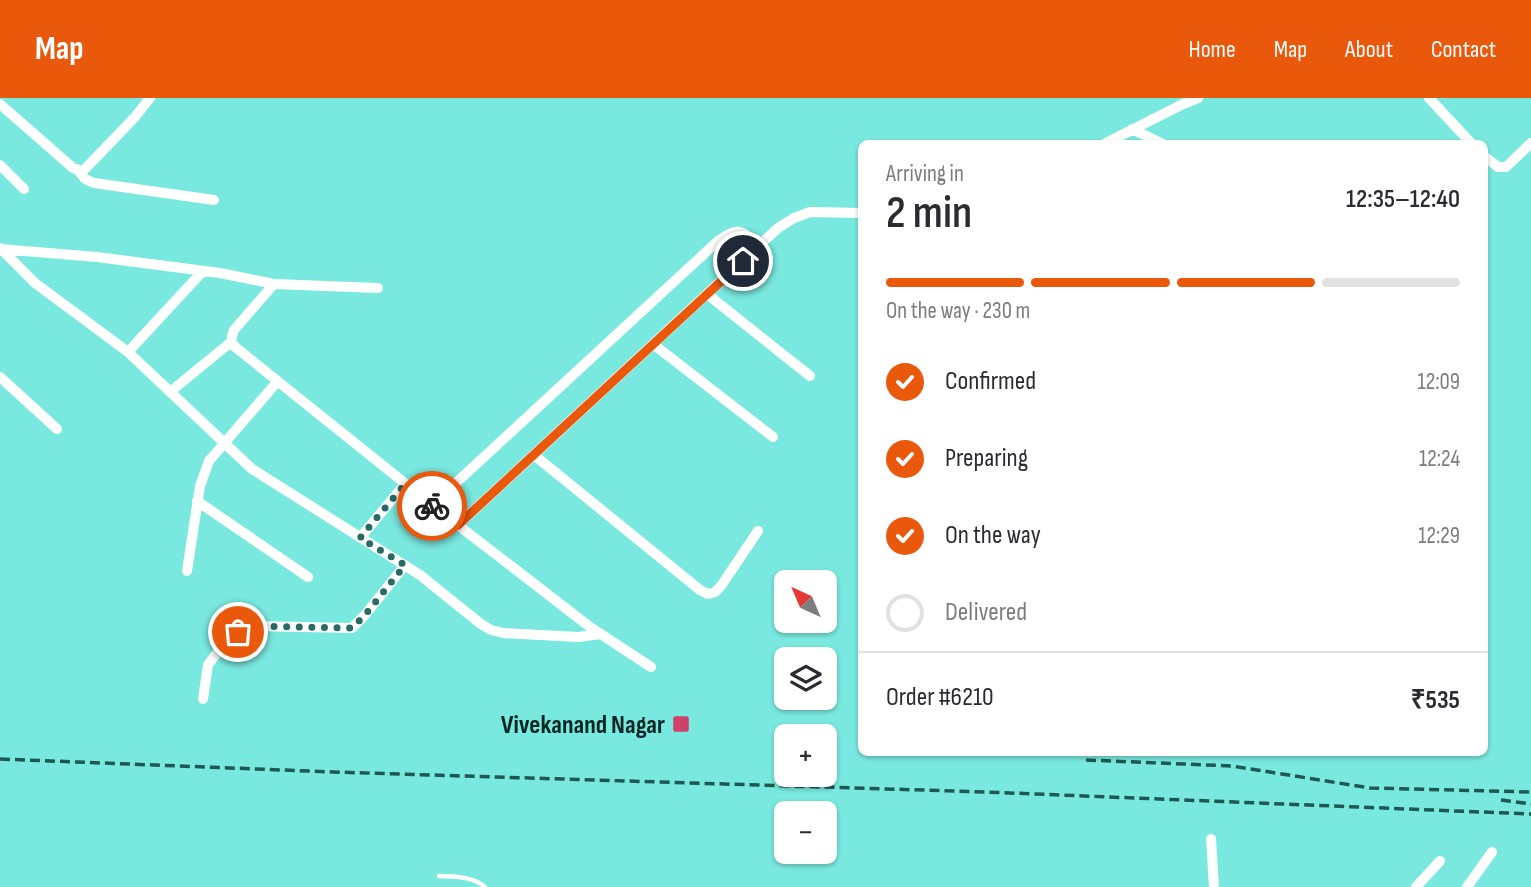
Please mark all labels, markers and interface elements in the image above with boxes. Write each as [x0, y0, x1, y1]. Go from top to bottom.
text: Map [35, 29, 84, 69]
text: Home [1188, 35, 1236, 64]
text: Map [1274, 35, 1307, 64]
text: About [1345, 35, 1393, 64]
text: Contact [1431, 35, 1496, 64]
text: Arriving in [886, 160, 964, 188]
text: 12:35–12:40 [1346, 184, 1460, 215]
text: 2 min [886, 186, 972, 241]
pin [713, 231, 773, 291]
icon: home [724, 242, 762, 280]
text: On the way · 230 m [886, 297, 1030, 325]
icon: check [886, 363, 924, 401]
text: Confirmed [945, 366, 1036, 397]
text: 12:09 [1417, 368, 1460, 396]
icon: check [886, 440, 924, 478]
text: Preparing [945, 443, 1028, 474]
text: 12:24 [1419, 445, 1460, 473]
courier [397, 471, 467, 541]
icon: bike [413, 487, 451, 525]
icon: check [886, 517, 924, 555]
text: On the way [945, 520, 1041, 551]
text: 12:29 [1418, 522, 1460, 550]
north arrow [774, 570, 836, 634]
map controls [774, 570, 837, 864]
text: Delivered [945, 597, 1027, 628]
pin [208, 602, 268, 662]
icon: bag [219, 613, 257, 651]
button: layers [774, 647, 837, 710]
text: Order #6210 [886, 682, 994, 713]
text: ₹535 [1411, 685, 1460, 716]
place label: Vivekanand Nagar [501, 710, 665, 741]
marker: Vivekanand Nagar [671, 714, 691, 734]
button: + [774, 724, 837, 787]
button: − [774, 801, 837, 864]

